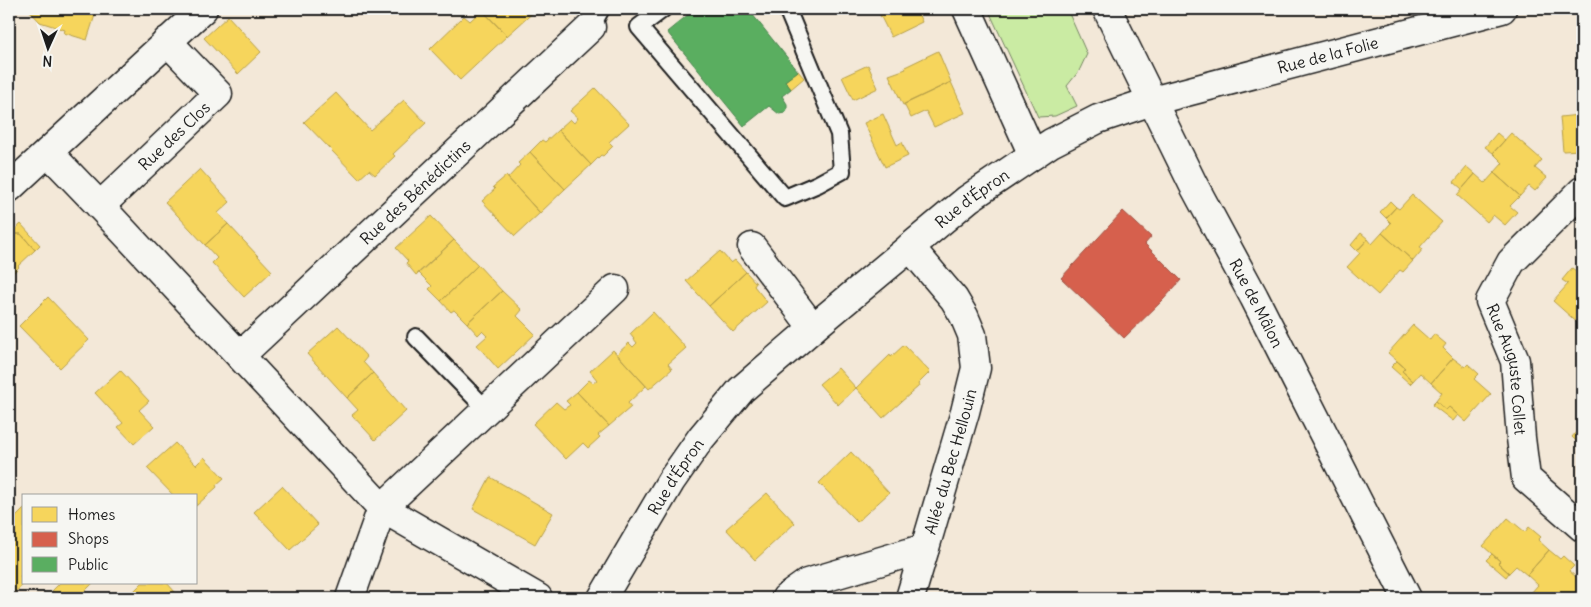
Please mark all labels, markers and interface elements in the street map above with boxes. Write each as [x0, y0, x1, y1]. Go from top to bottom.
north arrow [22, 22, 72, 72]
street label: Rue de la Folie [1275, 32, 1380, 78]
text: N [42, 52, 53, 70]
street label: Rue des Clos [134, 97, 214, 174]
street label: Rue des Bénédictins [356, 135, 475, 249]
street label: Rue d'Épron [931, 164, 1013, 232]
street label: Rue de Mâlon [1225, 255, 1288, 351]
street label: Rue Auguste Collet [1482, 301, 1531, 436]
street label: Allée du Bec Hellouin [920, 387, 980, 537]
street label: Rue d'Épron [643, 434, 708, 518]
legend [22, 494, 198, 584]
text: Homes [68, 505, 115, 524]
text: Shops [68, 529, 109, 548]
text: Public [68, 555, 109, 574]

